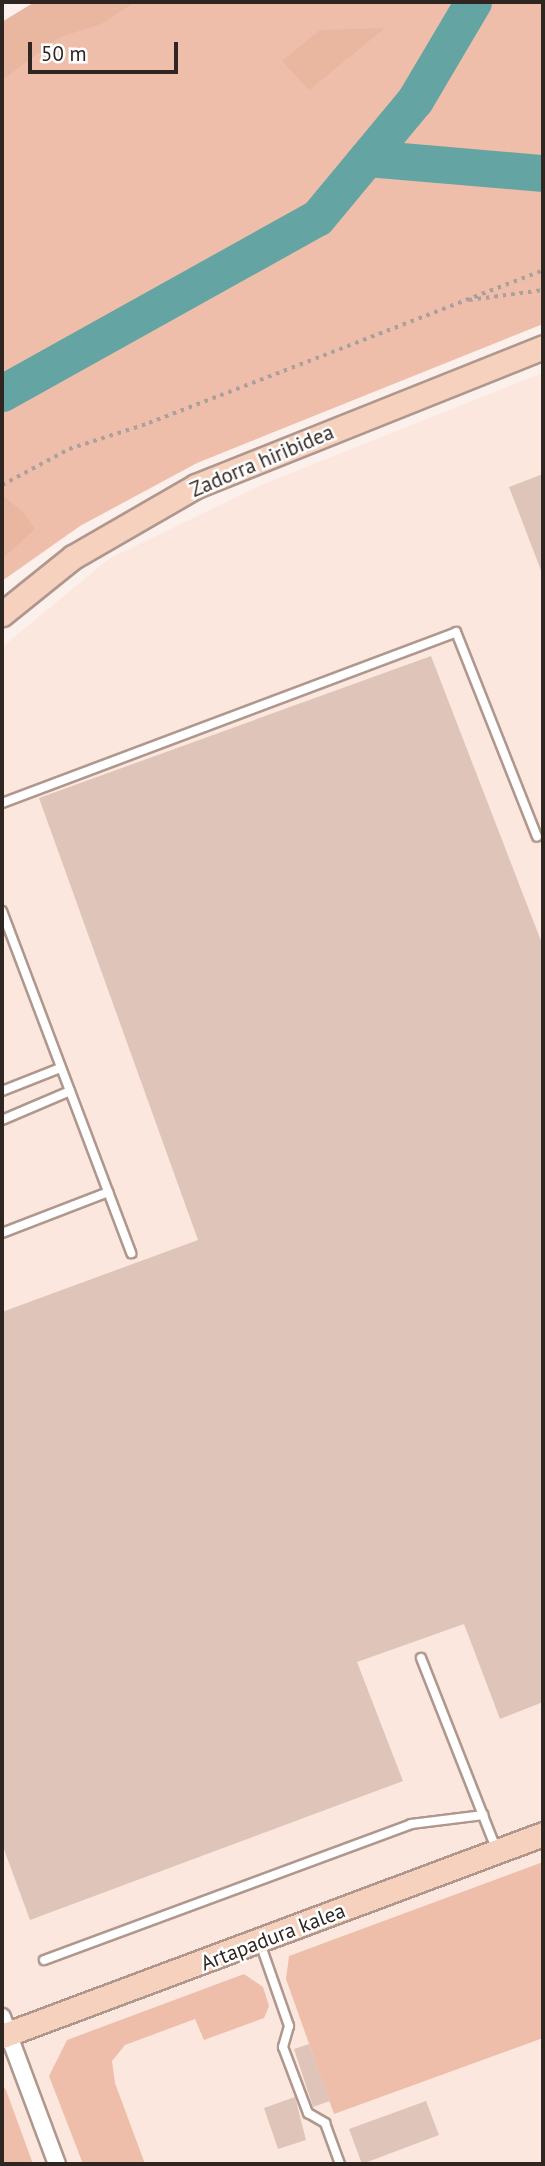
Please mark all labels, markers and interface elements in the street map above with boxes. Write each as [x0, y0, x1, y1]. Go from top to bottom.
scale bar [32, 28, 182, 72]
text: 50 m [41, 40, 87, 67]
street label: Zadorra hiribidea [186, 419, 338, 503]
street label: Artapadura kalea [197, 1898, 349, 1976]

